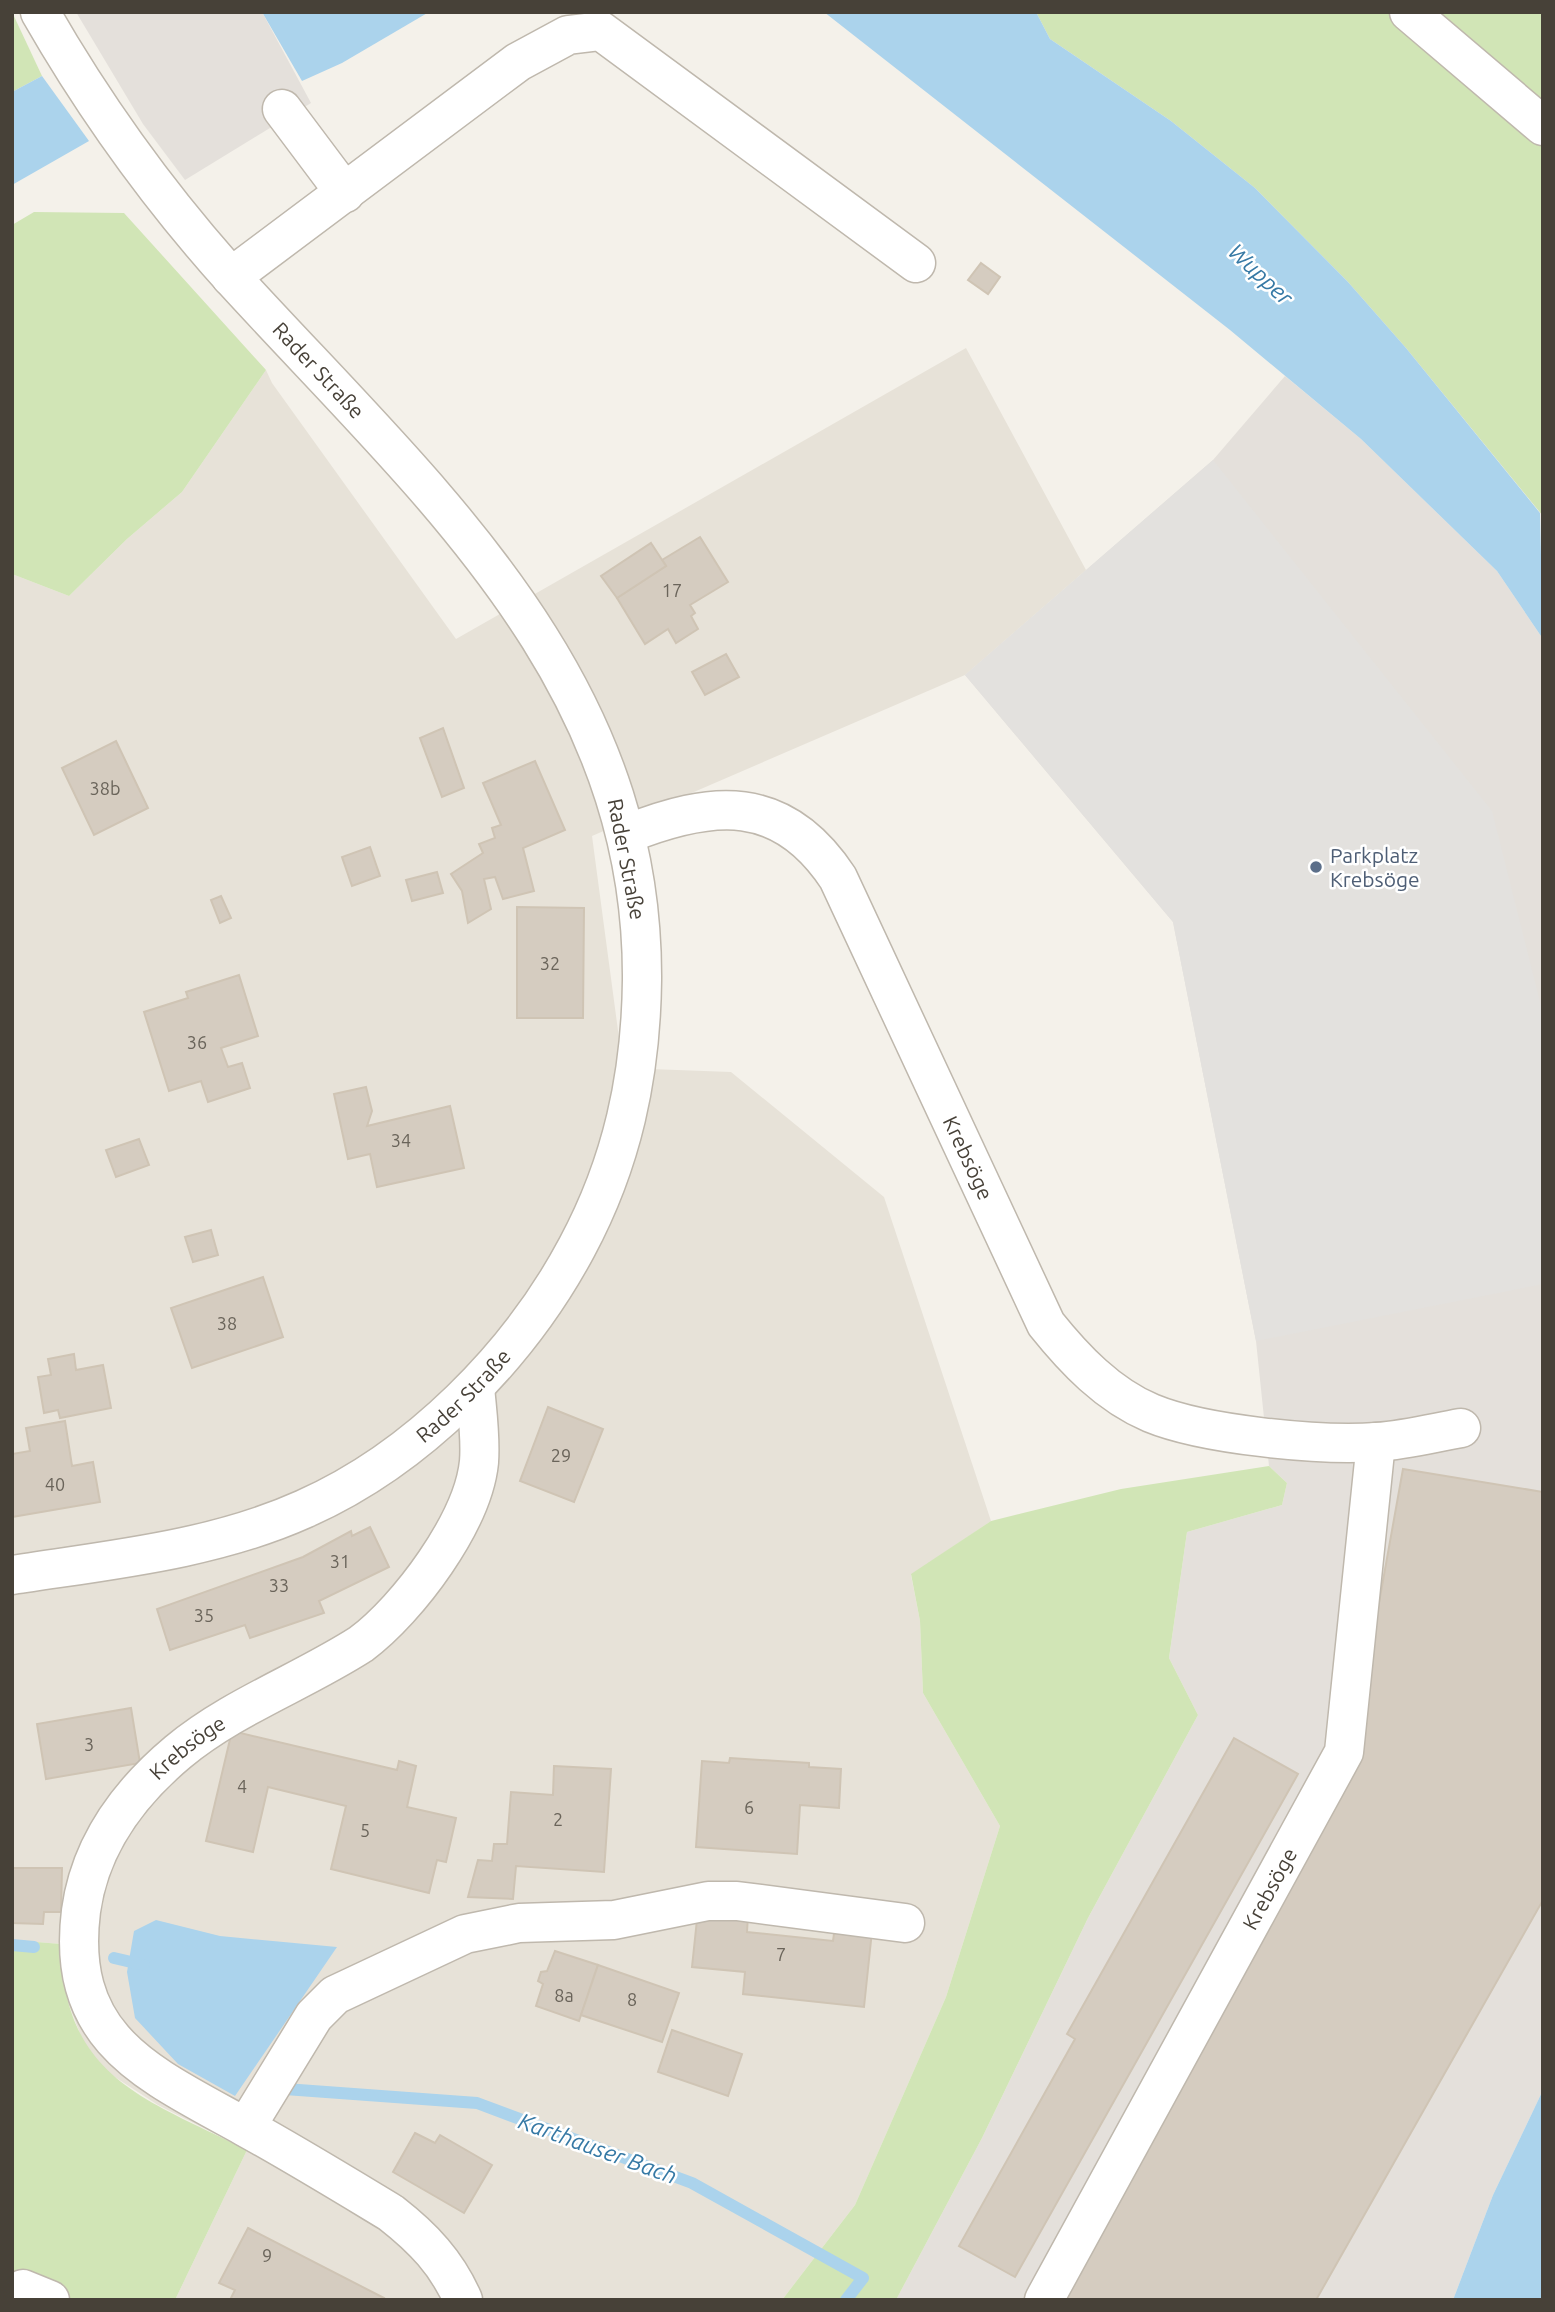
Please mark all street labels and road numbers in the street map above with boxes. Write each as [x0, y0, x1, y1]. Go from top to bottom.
street label: Rader Straße [268, 317, 370, 423]
street label: Rader Straße [604, 796, 650, 922]
street label: Krebsöge [939, 1112, 998, 1203]
street label: Rader Straße [411, 1344, 515, 1447]
street label: Krebsöge [144, 1710, 229, 1784]
street label: Krebsöge [1237, 1843, 1301, 1934]

